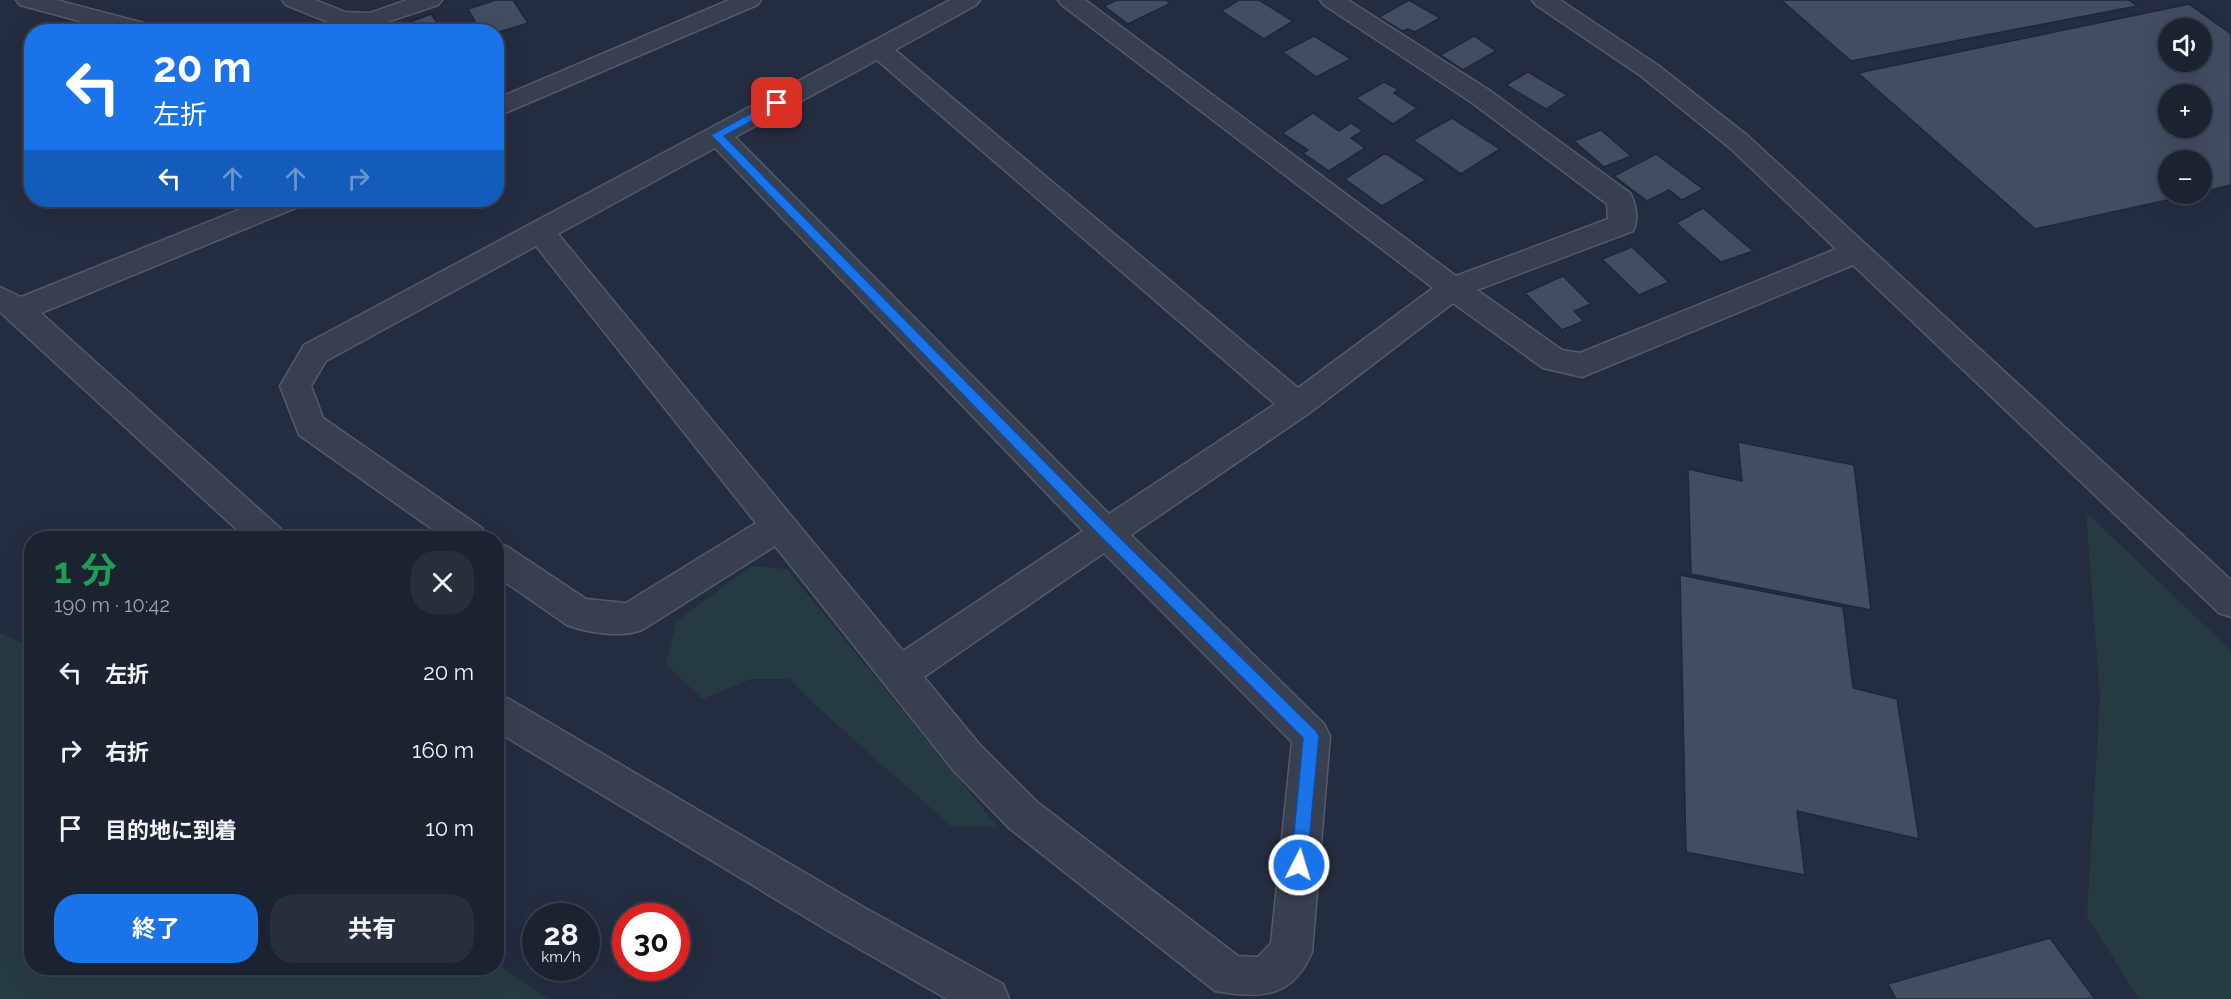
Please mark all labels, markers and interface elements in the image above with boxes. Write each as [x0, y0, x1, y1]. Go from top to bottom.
map controls [2158, 18, 2212, 204]
button: sound [2158, 18, 2212, 72]
text: 20 m [153, 43, 252, 92]
icon: left [54, 48, 132, 126]
pin [751, 77, 802, 128]
button: + [2158, 84, 2212, 138]
icon: arrive [760, 86, 793, 119]
text: 左折 [153, 99, 207, 130]
button: − [2158, 150, 2212, 204]
icon: left [153, 162, 186, 195]
icon: ahead [216, 162, 249, 195]
icon: ahead [279, 162, 312, 195]
icon: right [342, 162, 375, 195]
text: 1 分 [54, 549, 116, 591]
button: close [411, 551, 474, 614]
text: 190 m · 10:42 [54, 593, 170, 617]
icon: left [54, 656, 87, 689]
text: 20 m [423, 659, 474, 685]
text: 左折 [105, 661, 149, 687]
icon: right [54, 734, 87, 767]
text: 160 m [412, 737, 474, 763]
text: 右折 [105, 739, 149, 765]
icon: arrive [54, 812, 87, 845]
text: 10 m [425, 815, 474, 841]
text: 目的地に到着 [105, 817, 237, 843]
position arrow [1267, 833, 1331, 897]
button: 終了 [54, 894, 258, 963]
button: 共有 [270, 894, 474, 963]
speed limit sign: 30 [612, 903, 690, 981]
text: 28 [543, 917, 579, 952]
text: km/h [541, 948, 581, 966]

